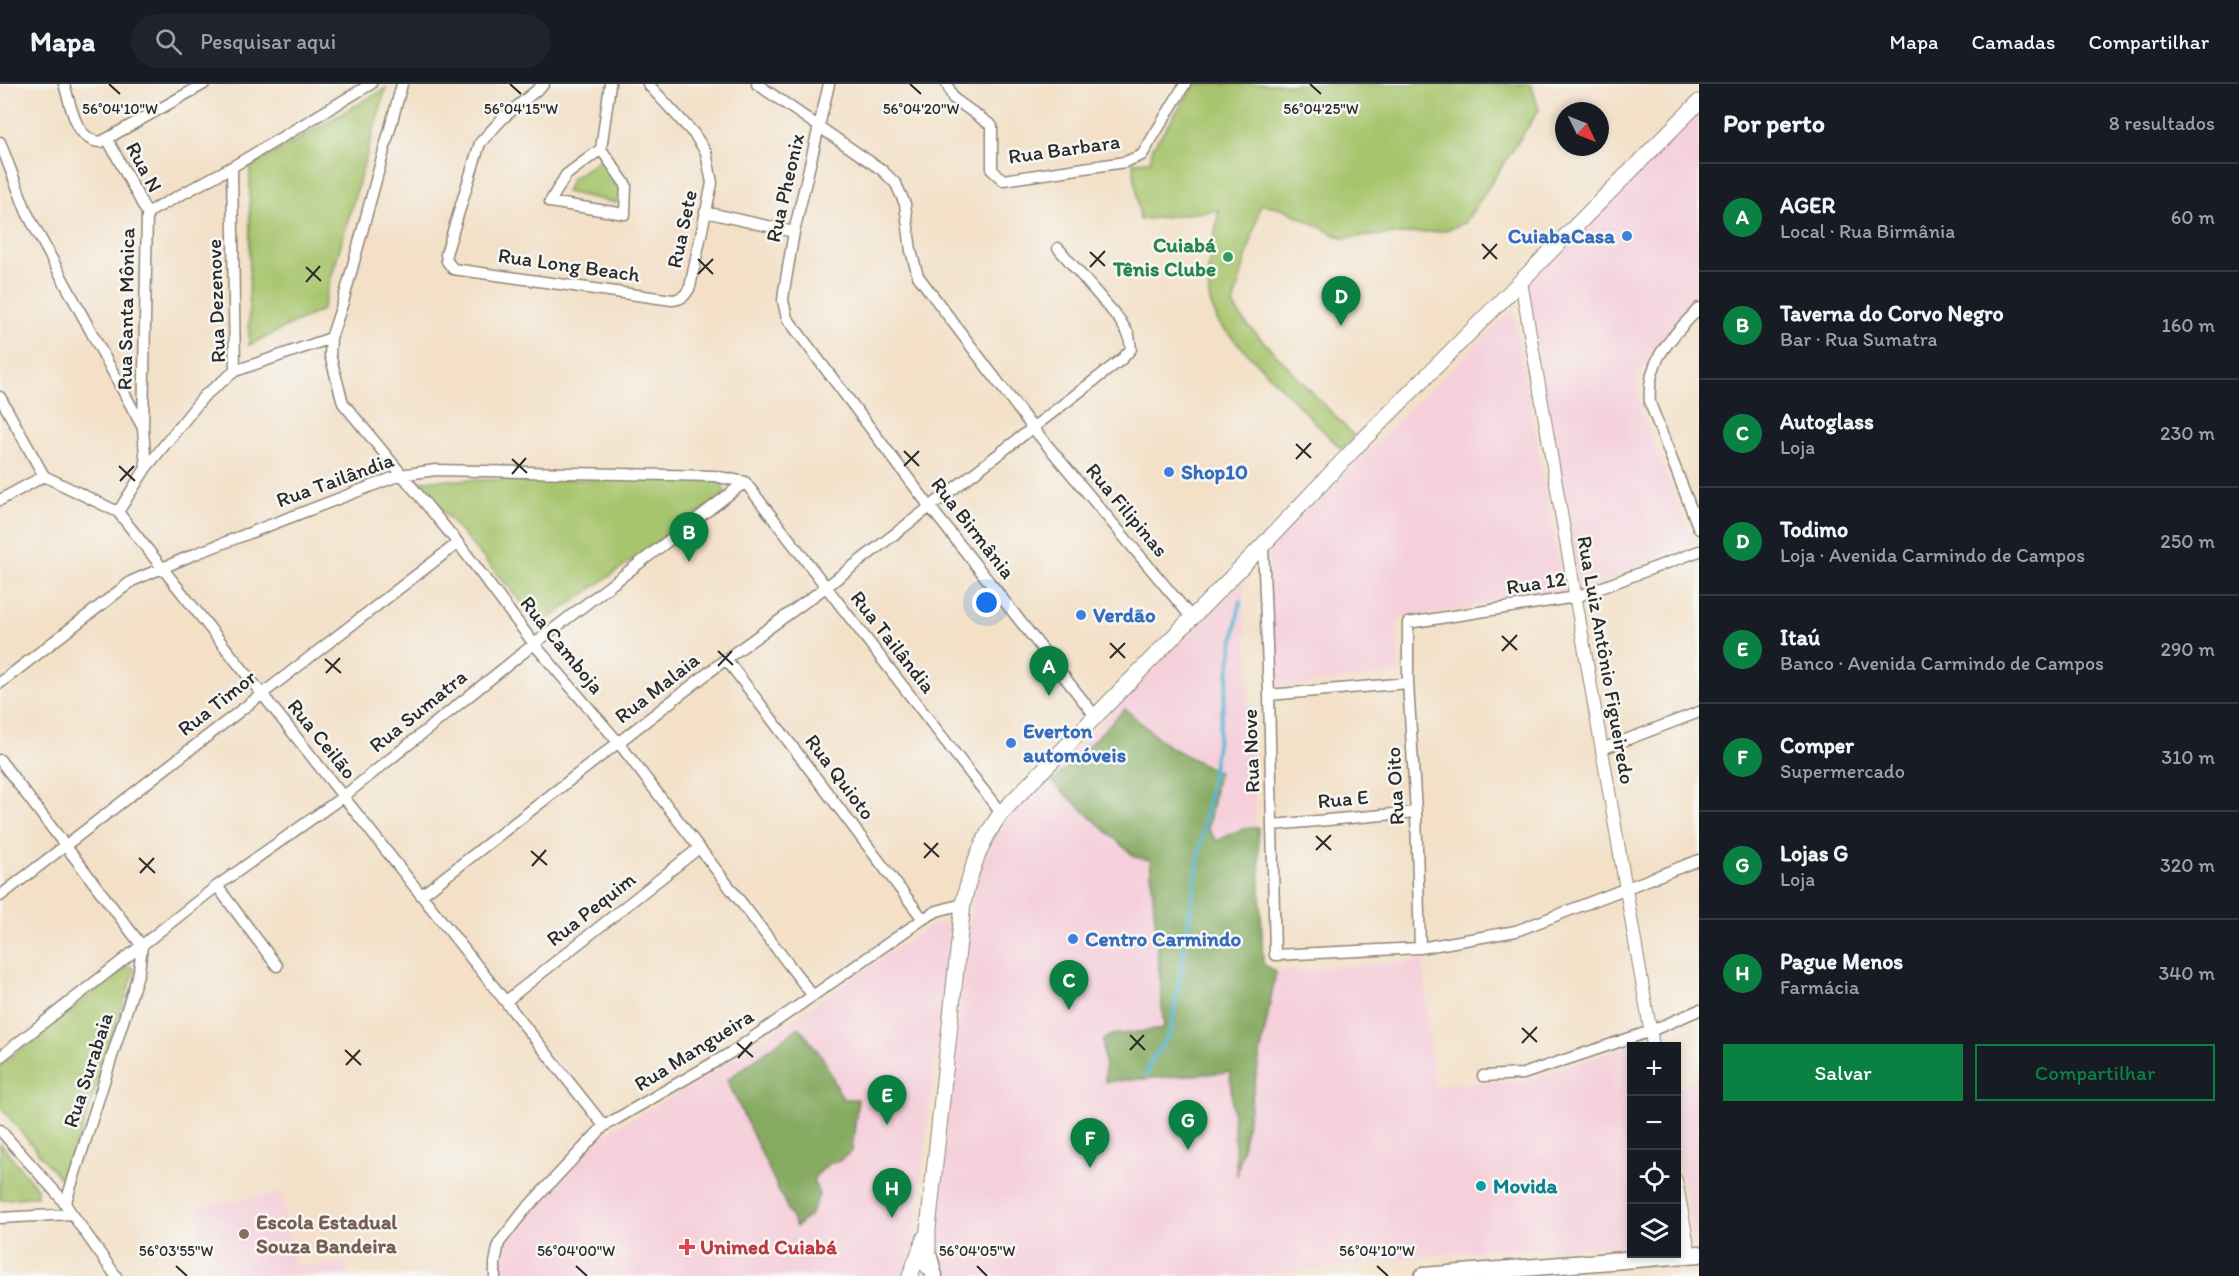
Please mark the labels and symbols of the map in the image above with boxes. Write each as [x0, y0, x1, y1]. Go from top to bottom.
text: 56°04'10"W [82, 100, 158, 118]
text: 56°04'15"W [484, 100, 558, 118]
text: 56°04'20"W [883, 100, 960, 118]
text: 56°04'25"W [1283, 100, 1359, 118]
north arrow [1555, 102, 1609, 156]
street label: Rua Barbara [1007, 128, 1121, 169]
street label: Rua Pheonix [760, 131, 809, 245]
street label: Rua N [121, 137, 168, 196]
street label: Rua Sete [661, 188, 702, 270]
place label: CuiabaCasa [1508, 223, 1616, 248]
street label: Rua Santa Mônica [112, 227, 139, 391]
marker: CuiabaCasa [1620, 229, 1634, 243]
place label: Cuiabá Tênis Clube [1112, 232, 1217, 281]
street label: Rua Dezenove [201, 238, 230, 364]
street label: Rua Long Beach [496, 242, 642, 287]
marker: Cuiabá Tênis Clube [1221, 250, 1235, 264]
pin: D [1322, 276, 1360, 326]
street label: Rua Tailândia [273, 447, 397, 512]
street label: Rua Filipinas [1081, 458, 1174, 562]
place label: Shop10 [1181, 459, 1248, 485]
marker: Shop10 [1162, 465, 1176, 479]
street label: Rua Birmânia [926, 472, 1021, 583]
pin: B [670, 512, 708, 562]
street label: Rua Luiz Antônio Figueiredo [1572, 534, 1641, 786]
street label: Rua 12 [1504, 565, 1568, 600]
street label: Rua Tailândia [846, 585, 941, 698]
your location [972, 588, 1001, 617]
street label: Rua Camboja [515, 591, 609, 699]
place label: Verdão [1093, 602, 1156, 627]
marker: Verdão [1074, 608, 1088, 622]
pin: A [1030, 646, 1068, 696]
street label: Rua Malaia [609, 647, 704, 728]
street label: Rua Timor [172, 664, 261, 741]
street label: Rua Sumatra [364, 664, 471, 757]
street label: Rua Ceilão [282, 694, 362, 784]
street label: Rua Nove [1237, 709, 1264, 793]
place label: Everton automóveis [1023, 718, 1126, 767]
street label: Rua Quioto [800, 729, 881, 824]
marker: Everton automóveis [1004, 736, 1018, 750]
street label: Rua Oito [1380, 746, 1409, 826]
street label: Rua E [1316, 784, 1369, 813]
street label: Rua Pequim [541, 866, 640, 951]
place label: Centro Carmindo [1085, 926, 1241, 951]
marker: Centro Carmindo [1066, 932, 1080, 946]
pin: C [1050, 960, 1088, 1010]
street label: Rua Mangueira [629, 1003, 758, 1096]
street label: Rua Surabaia [57, 1009, 118, 1131]
pin: E [868, 1076, 906, 1125]
pin: G [1168, 1100, 1208, 1150]
pin: F [1070, 1118, 1110, 1168]
pin: H [872, 1168, 912, 1218]
place label: Movida [1493, 1173, 1559, 1198]
marker: Movida [1474, 1179, 1488, 1193]
place label: Escola Estadual Souza Bandeira [256, 1209, 398, 1258]
marker: Escola Estadual Souza Bandeira [237, 1227, 251, 1241]
place label: Unimed Cuiabá [700, 1234, 838, 1259]
marker: Unimed Cuiabá [678, 1238, 696, 1256]
text: 56°03'55"W [139, 1242, 213, 1260]
text: 56°04'00"W [537, 1242, 615, 1260]
text: 56°04'05"W [939, 1242, 1016, 1260]
text: 56°04'10"W [1339, 1242, 1415, 1260]

